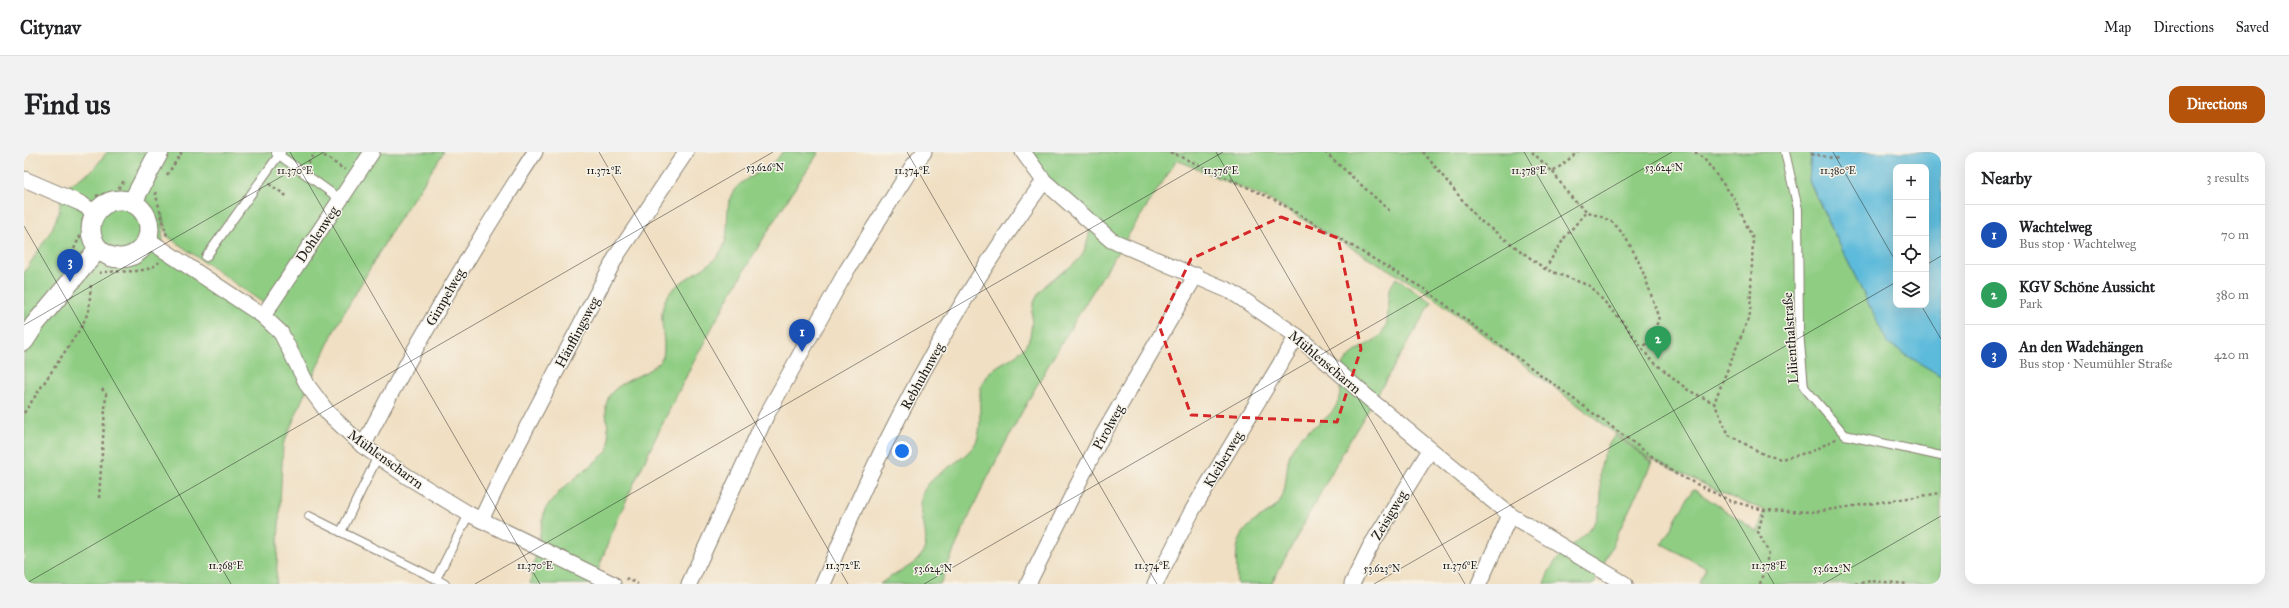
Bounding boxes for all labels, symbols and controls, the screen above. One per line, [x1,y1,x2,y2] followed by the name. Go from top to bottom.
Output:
[20,16,81,39] text: Citynav
[2104,19,2131,36] text: Map
[2153,19,2214,36] text: Directions
[2236,19,2269,36] text: Saved
[2169,86,2265,123] button: Directions
[24,87,110,122] text: Find us
[746,162,785,174] text: 53.626°N
[1645,162,1684,174] text: 53.624°N
[1893,164,1929,308] map controls
[1893,164,1929,200] button: +
[277,165,313,177] text: 11.370°E
[586,165,622,177] text: 11.372°E
[894,165,930,177] text: 11.374°E
[1203,165,1239,177] text: 11.376°E
[1511,165,1547,177] text: 11.378°E
[1820,165,1856,177] text: 11.380°E
[1981,168,2032,189] text: Nearby
[2206,170,2249,186] text: 3 results
[1893,200,1929,236] button: −
[292,202,343,266] street label: Dohlenweg
[2019,218,2092,236] text: Wachtelweg
[1991,227,1997,243] text: 1
[2221,227,2249,243] text: 70 m
[1893,236,1929,272] button: locate
[2019,236,2136,252] text: Bus stop · Wachtelweg
[57,249,83,282] pin: 3
[422,265,469,329] street label: Gimpelweg
[1893,272,1929,308] button: layers
[2019,278,2155,296] text: KGV Schöne Aussicht
[1991,287,1997,303] text: 2
[2216,287,2249,303] text: 380 m
[1779,291,1802,384] street label: Lilienthalstraße
[552,293,603,371] street label: Hänflingsweg
[2019,296,2043,312] text: Park
[789,319,815,352] pin: 1
[1645,326,1671,359] pin: 2
[1285,327,1365,398] street label: Mühlenscharrn
[2019,338,2143,356] text: An den Wadehängen
[897,339,948,413] street label: Rebhuhnweg
[1991,347,1997,363] text: 3
[2214,347,2249,363] text: 420 m
[2019,356,2172,372] text: Bus stop · Neumühler Straße
[1089,401,1128,453] street label: Pirolweg
[345,426,427,493] street label: Mühlenscharrn
[1200,428,1247,491] street label: Kleiberweg
[892,441,912,461] your location
[1368,487,1411,543] street label: Zeisigweg
[208,560,244,572] text: 11.368°E
[517,560,553,572] text: 11.370°E
[825,560,861,572] text: 11.372°E
[1134,560,1170,572] text: 11.374°E
[1442,560,1478,572] text: 11.376°E
[1751,560,1787,572] text: 11.378°E
[914,563,953,575] text: 53.624°N
[1364,563,1401,575] text: 53.623°N
[1813,563,1851,575] text: 53.622°N

